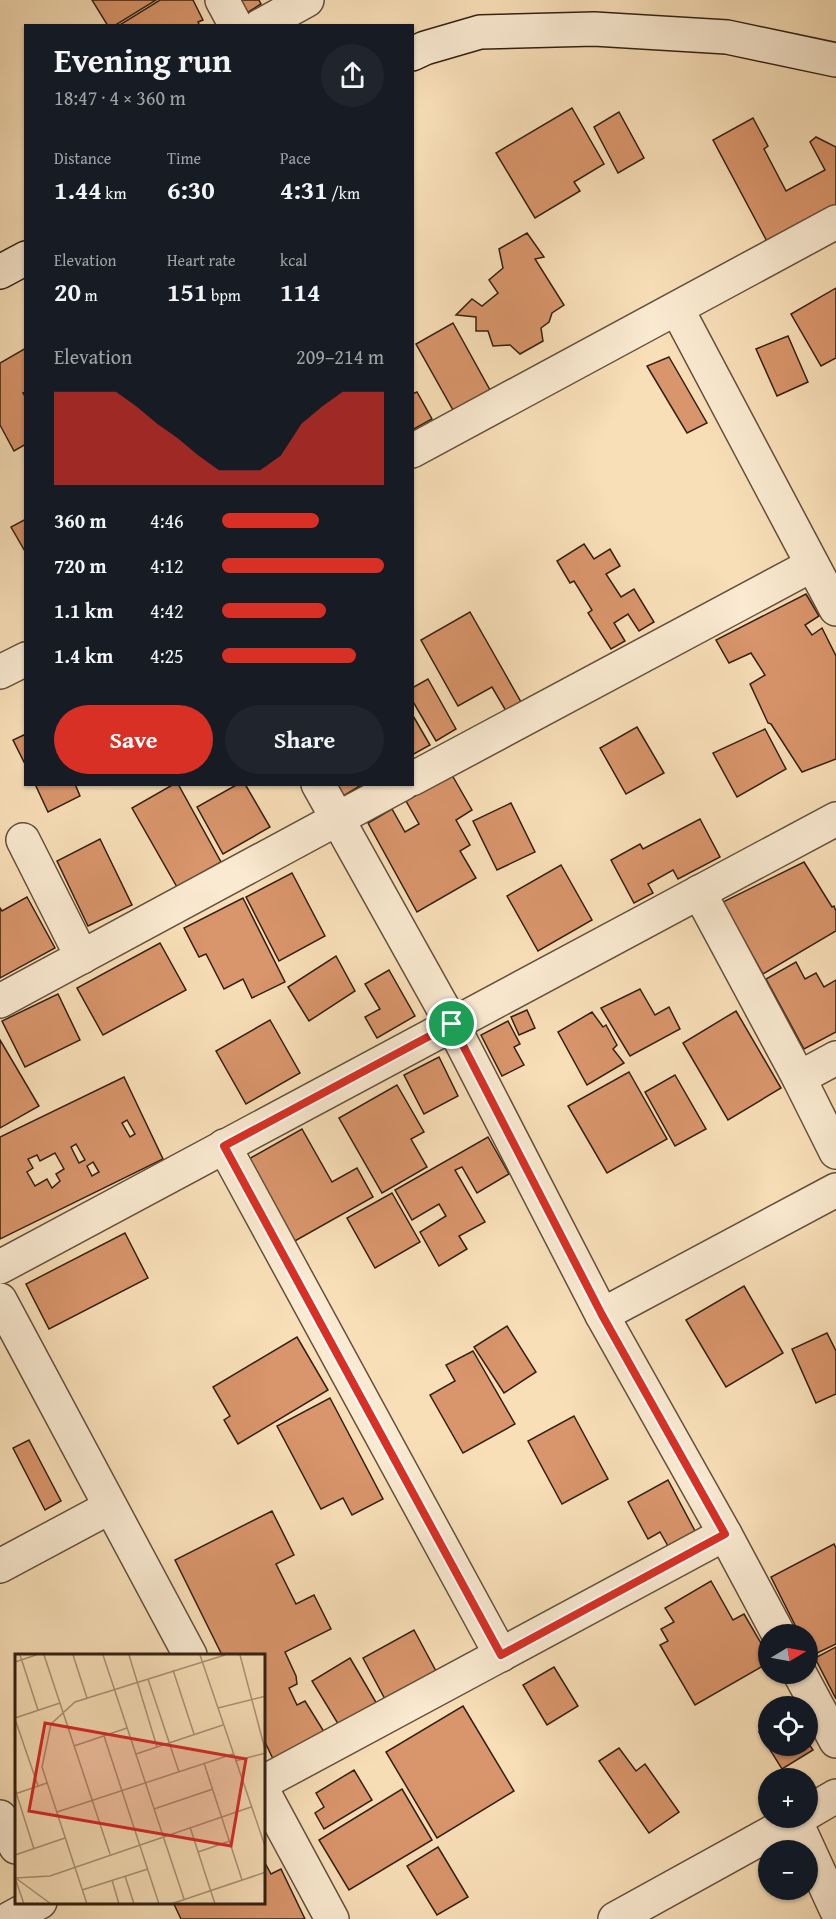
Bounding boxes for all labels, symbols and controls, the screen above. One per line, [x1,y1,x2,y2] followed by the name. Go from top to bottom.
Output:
[54,36,231,84] text: Evening run
[321,44,384,107] button: share
[54,83,186,112] text: 18:47 · 4 × 360 m
[54,146,111,170] text: Distance
[167,146,201,170] text: Time
[280,146,311,170] text: Pace
[54,170,102,209] text: 1.44
[167,170,215,209] text: 6:30
[280,170,328,209] text: 4:31
[102,181,126,205] text: km
[328,181,360,205] text: /km
[54,248,117,272] text: Elevation
[167,248,236,272] text: Heart rate
[280,248,307,272] text: kcal
[54,272,81,311] text: 20
[167,272,207,311] text: 151
[280,272,320,311] text: 114
[81,283,98,307] text: m
[207,283,241,307] text: bpm
[54,342,132,371] text: Elevation
[296,342,384,371] text: 209–214 m
[54,506,107,535] text: 360 m
[150,506,184,535] text: 4:46
[54,551,107,580] text: 720 m
[150,551,184,580] text: 4:12
[54,596,113,625] text: 1.1 km
[150,596,184,625] text: 4:42
[54,641,113,670] text: 1.4 km
[150,641,184,670] text: 4:25
[54,705,213,774] button: Save
[225,705,384,774] button: Share
[426,998,477,1049] pin
[435,1007,468,1040] icon: arrive
[758,1624,818,1684] north arrow
[758,1624,818,1900] map controls
[15,1654,266,1904] inset map
[758,1696,818,1756] button: locate
[758,1768,818,1828] button: +
[758,1840,818,1900] button: −

